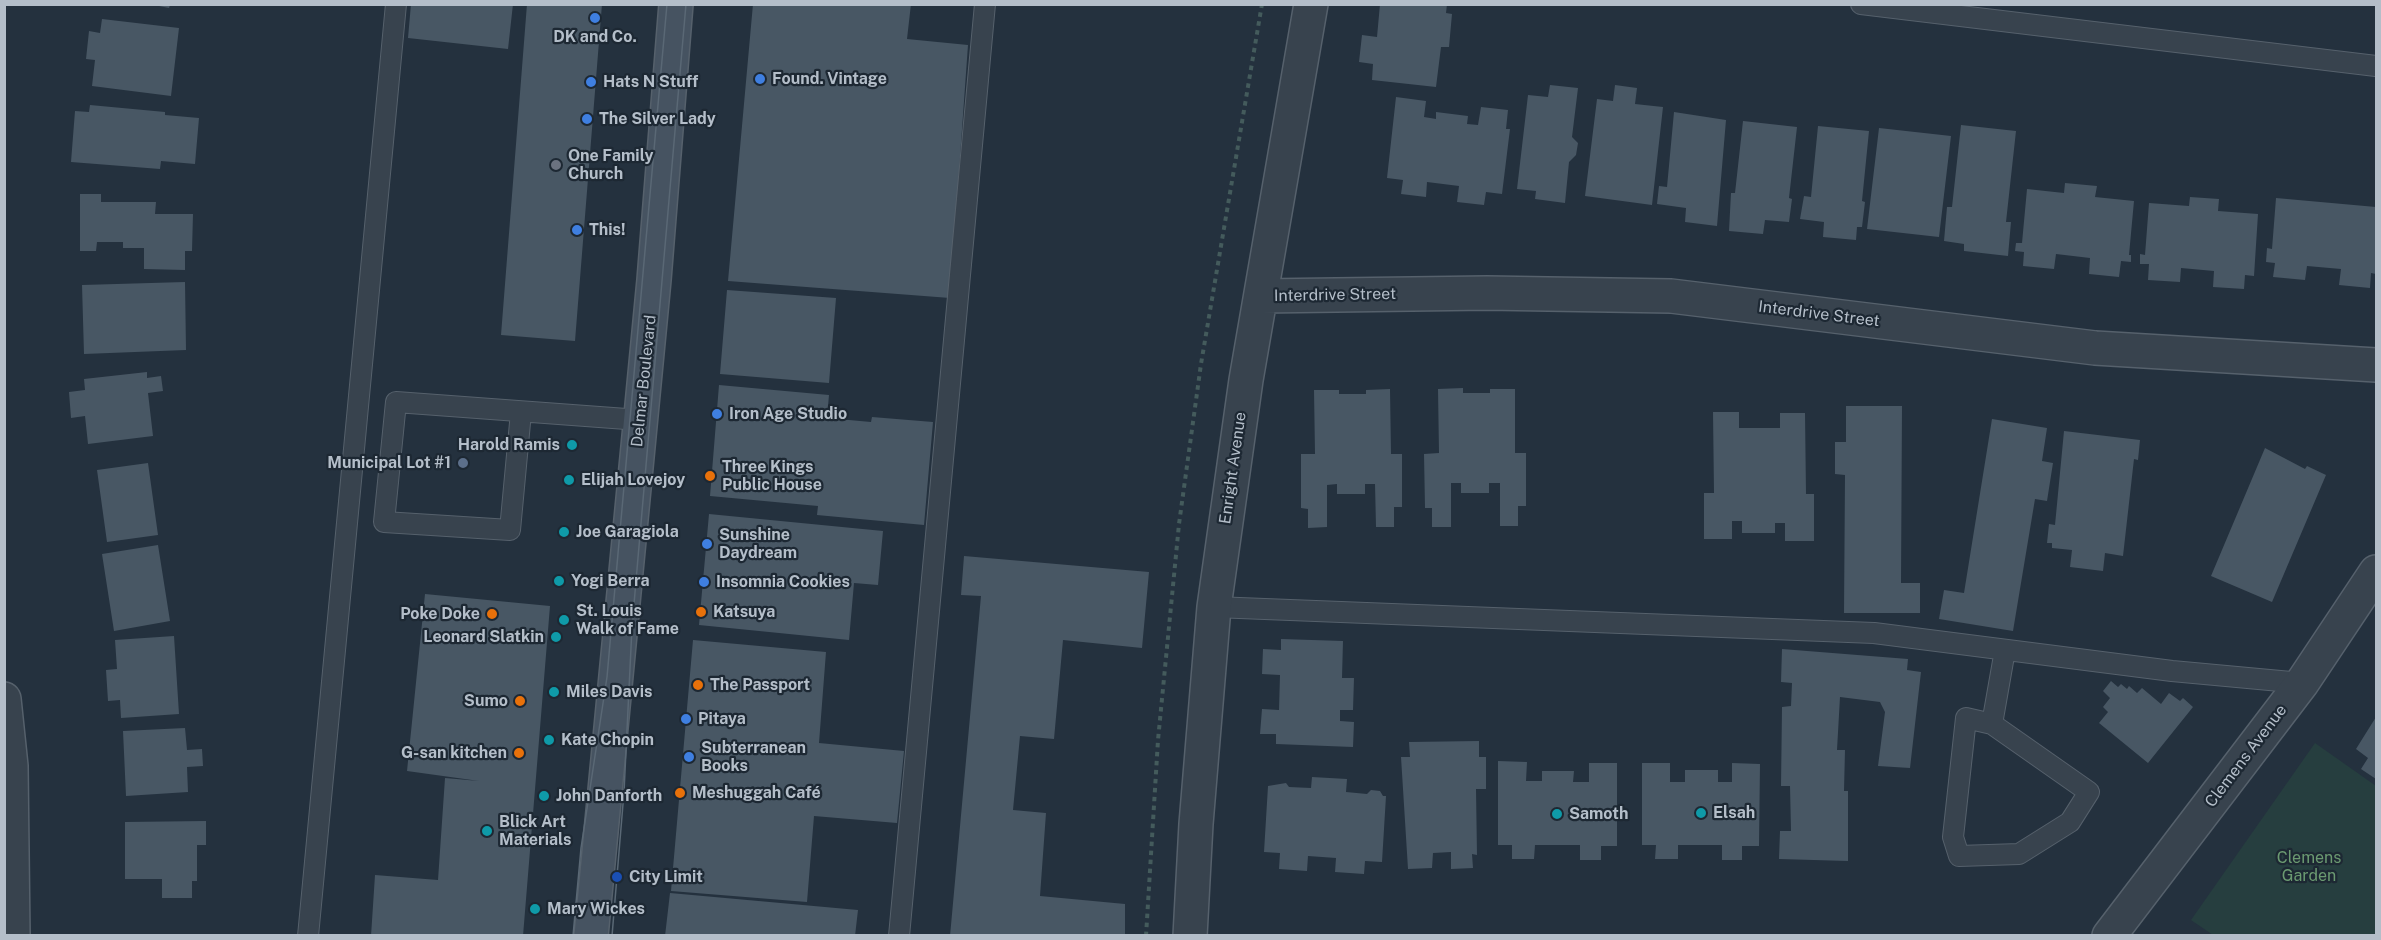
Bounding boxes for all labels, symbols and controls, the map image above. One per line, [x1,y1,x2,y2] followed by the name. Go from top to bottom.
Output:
[588,11,602,25] marker: DK and Co.
[553,27,637,47] place label: DK and Co.
[772,69,887,89] place label: Found. Vintage
[603,72,698,92] place label: Hats N Stuff
[753,72,767,86] marker: Found. Vintage
[584,75,598,89] marker: Hats N Stuff
[599,109,716,129] place label: The Silver Lady
[580,112,594,126] marker: The Silver Lady
[568,146,654,184] place label: One Family Church
[549,158,563,172] marker: One Family Church
[589,220,626,240] place label: This!
[570,223,584,237] marker: This!
[1274,284,1396,306] street label: Interdrive Street
[1757,297,1881,331] street label: Interdrive Street
[628,314,660,448] street label: Delmar Boulevard
[729,404,847,424] place label: Iron Age Studio
[710,407,724,421] marker: Iron Age Studio
[1216,411,1250,525] street label: Enright Avenue
[458,435,560,455] place label: Harold Ramis
[565,438,579,452] marker: Harold Ramis
[327,453,451,473] place label: Municipal Lot #1
[456,456,470,470] marker: Municipal Lot #1
[722,457,822,495] place label: Three Kings Public House
[703,469,717,483] marker: Three Kings Public House
[581,470,685,490] place label: Elijah Lovejoy
[562,473,576,487] marker: Elijah Lovejoy
[576,522,679,542] place label: Joe Garagiola
[557,525,571,539] marker: Joe Garagiola
[719,525,797,563] place label: Sunshine Daydream
[700,537,714,551] marker: Sunshine Daydream
[571,571,650,591] place label: Yogi Berra
[716,572,850,592] place label: Insomnia Cookies
[552,574,566,588] marker: Yogi Berra
[697,575,711,589] marker: Insomnia Cookies
[576,601,679,639] place label: St. Louis Walk of Fame
[713,602,775,622] place label: Katsuya
[400,604,480,624] place label: Poke Doke
[694,605,708,619] marker: Katsuya
[485,607,499,621] marker: Poke Doke
[557,613,571,627] marker: St. Louis Walk of Fame
[423,627,544,647] place label: Leonard Slatkin
[549,630,563,644] marker: Leonard Slatkin
[710,675,810,695] place label: The Passport
[691,678,705,692] marker: The Passport
[566,682,652,702] place label: Miles Davis
[547,685,561,699] marker: Miles Davis
[464,691,508,711] place label: Sumo
[513,694,527,708] marker: Sumo
[2201,701,2291,811] street label: Clemens Avenue
[698,709,746,729] place label: Pitaya
[679,712,693,726] marker: Pitaya
[561,730,654,750] place label: Kate Chopin
[542,733,556,747] marker: Kate Chopin
[701,738,806,776] place label: Subterranean Books
[401,743,507,763] place label: G-san kitchen
[512,746,526,760] marker: G-san kitchen
[682,750,696,764] marker: Subterranean Books
[692,783,821,803] place label: Meshuggah Café
[556,786,662,806] place label: John Danforth
[673,786,687,800] marker: Meshuggah Café
[537,789,551,803] marker: John Danforth
[1713,803,1755,823] place label: Elsah
[1569,804,1628,824] place label: Samoth
[1694,806,1708,820] marker: Elsah
[1550,807,1564,821] marker: Samoth
[499,812,572,850] place label: Blick Art Materials
[480,824,494,838] marker: Blick Art Materials
[2277,848,2341,886] park label: Clemens Garden
[629,867,703,887] place label: City Limit
[610,870,624,884] marker: City Limit
[547,899,645,919] place label: Mary Wickes
[528,902,542,916] marker: Mary Wickes

